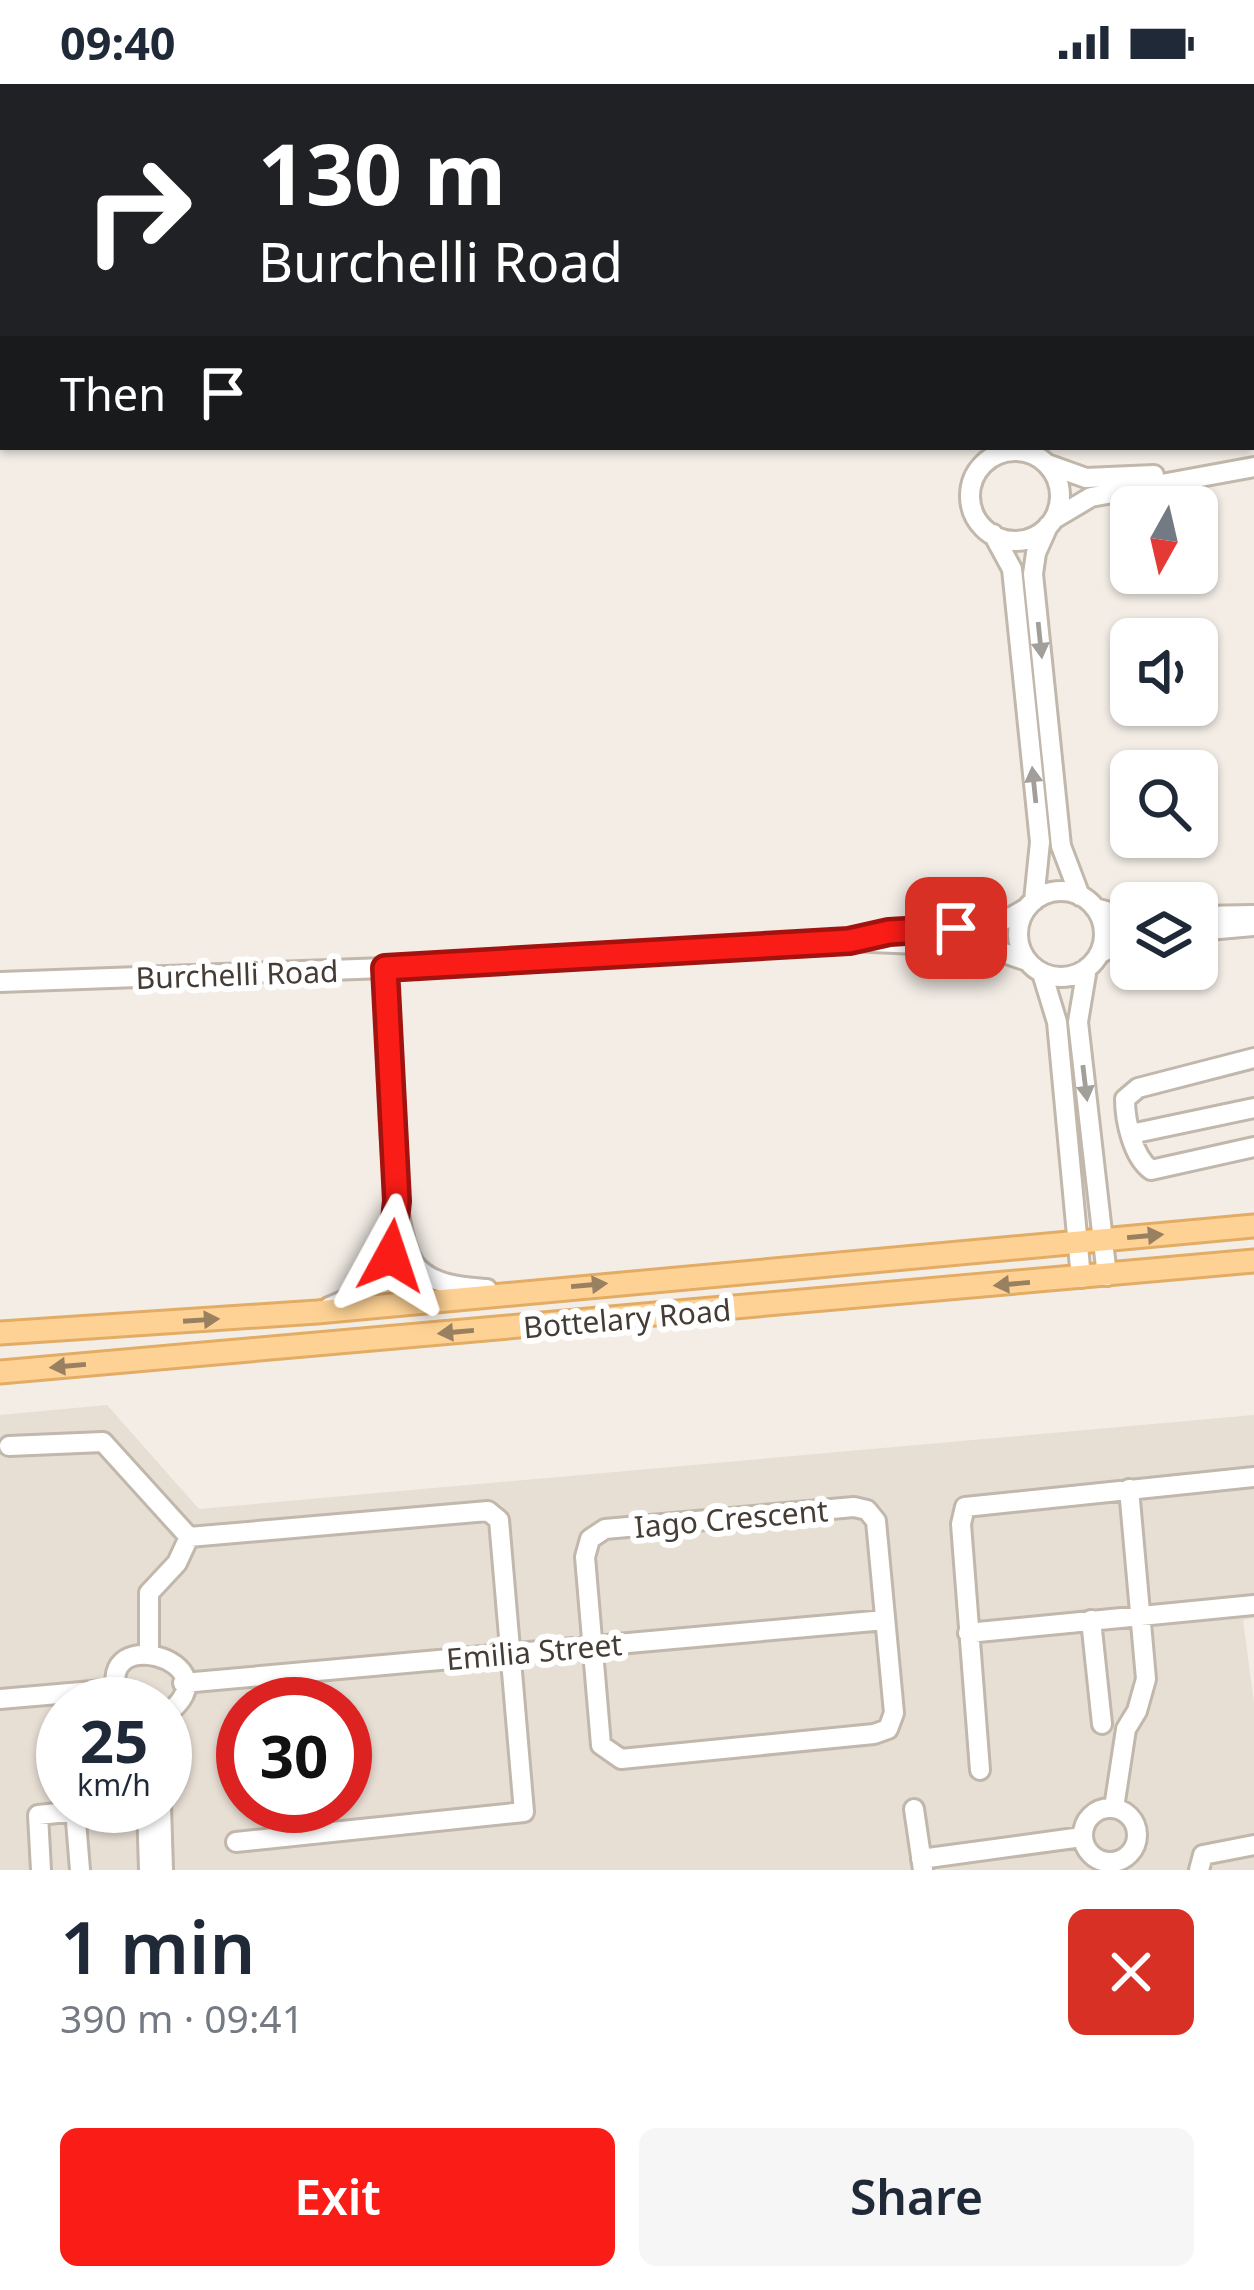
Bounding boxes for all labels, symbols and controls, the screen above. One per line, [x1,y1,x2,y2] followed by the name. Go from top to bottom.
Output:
[60,12,176,73] text: 09:40
[258,115,506,230] text: 130 m
[60,132,216,288] icon: right
[258,224,623,298] text: Burchelli Road
[190,360,256,426] icon: arrive
[60,363,166,424] text: Then
[1110,486,1218,594] north arrow
[1110,486,1218,990] map controls
[1110,618,1218,726] button: sound
[1031,622,1050,659] one-way arrow
[1110,750,1218,858] button: search
[1024,766,1043,803] one-way arrow
[905,877,1007,979] pin
[1110,882,1218,990] button: layers
[923,895,989,961] icon: arrive
[135,950,339,998] street label: Burchelli Road
[1076,1065,1095,1103] one-way arrow
[328,1193,454,1319] position arrow
[1127,1226,1164,1245] one-way arrow
[571,1275,608,1294] one-way arrow
[993,1275,1030,1294] one-way arrow
[521,1288,733,1348] street label: Bottelary Road
[183,1310,220,1329] one-way arrow
[437,1323,474,1342] one-way arrow
[49,1357,86,1376] one-way arrow
[633,1489,830,1547] street label: Iago Crescent
[444,1623,624,1679] street label: Emilia Street
[216,1677,372,1833] speed limit sign: 30
[80,1699,148,1781] text: 25
[77,1764,151,1805] text: km/h
[60,1897,255,1995] text: 1 min
[1068,1909,1194,2035] button: close
[60,1991,304,2044] text: 390 m · 09:41
[60,2128,615,2266] button: Exit
[639,2128,1194,2266] button: Share

